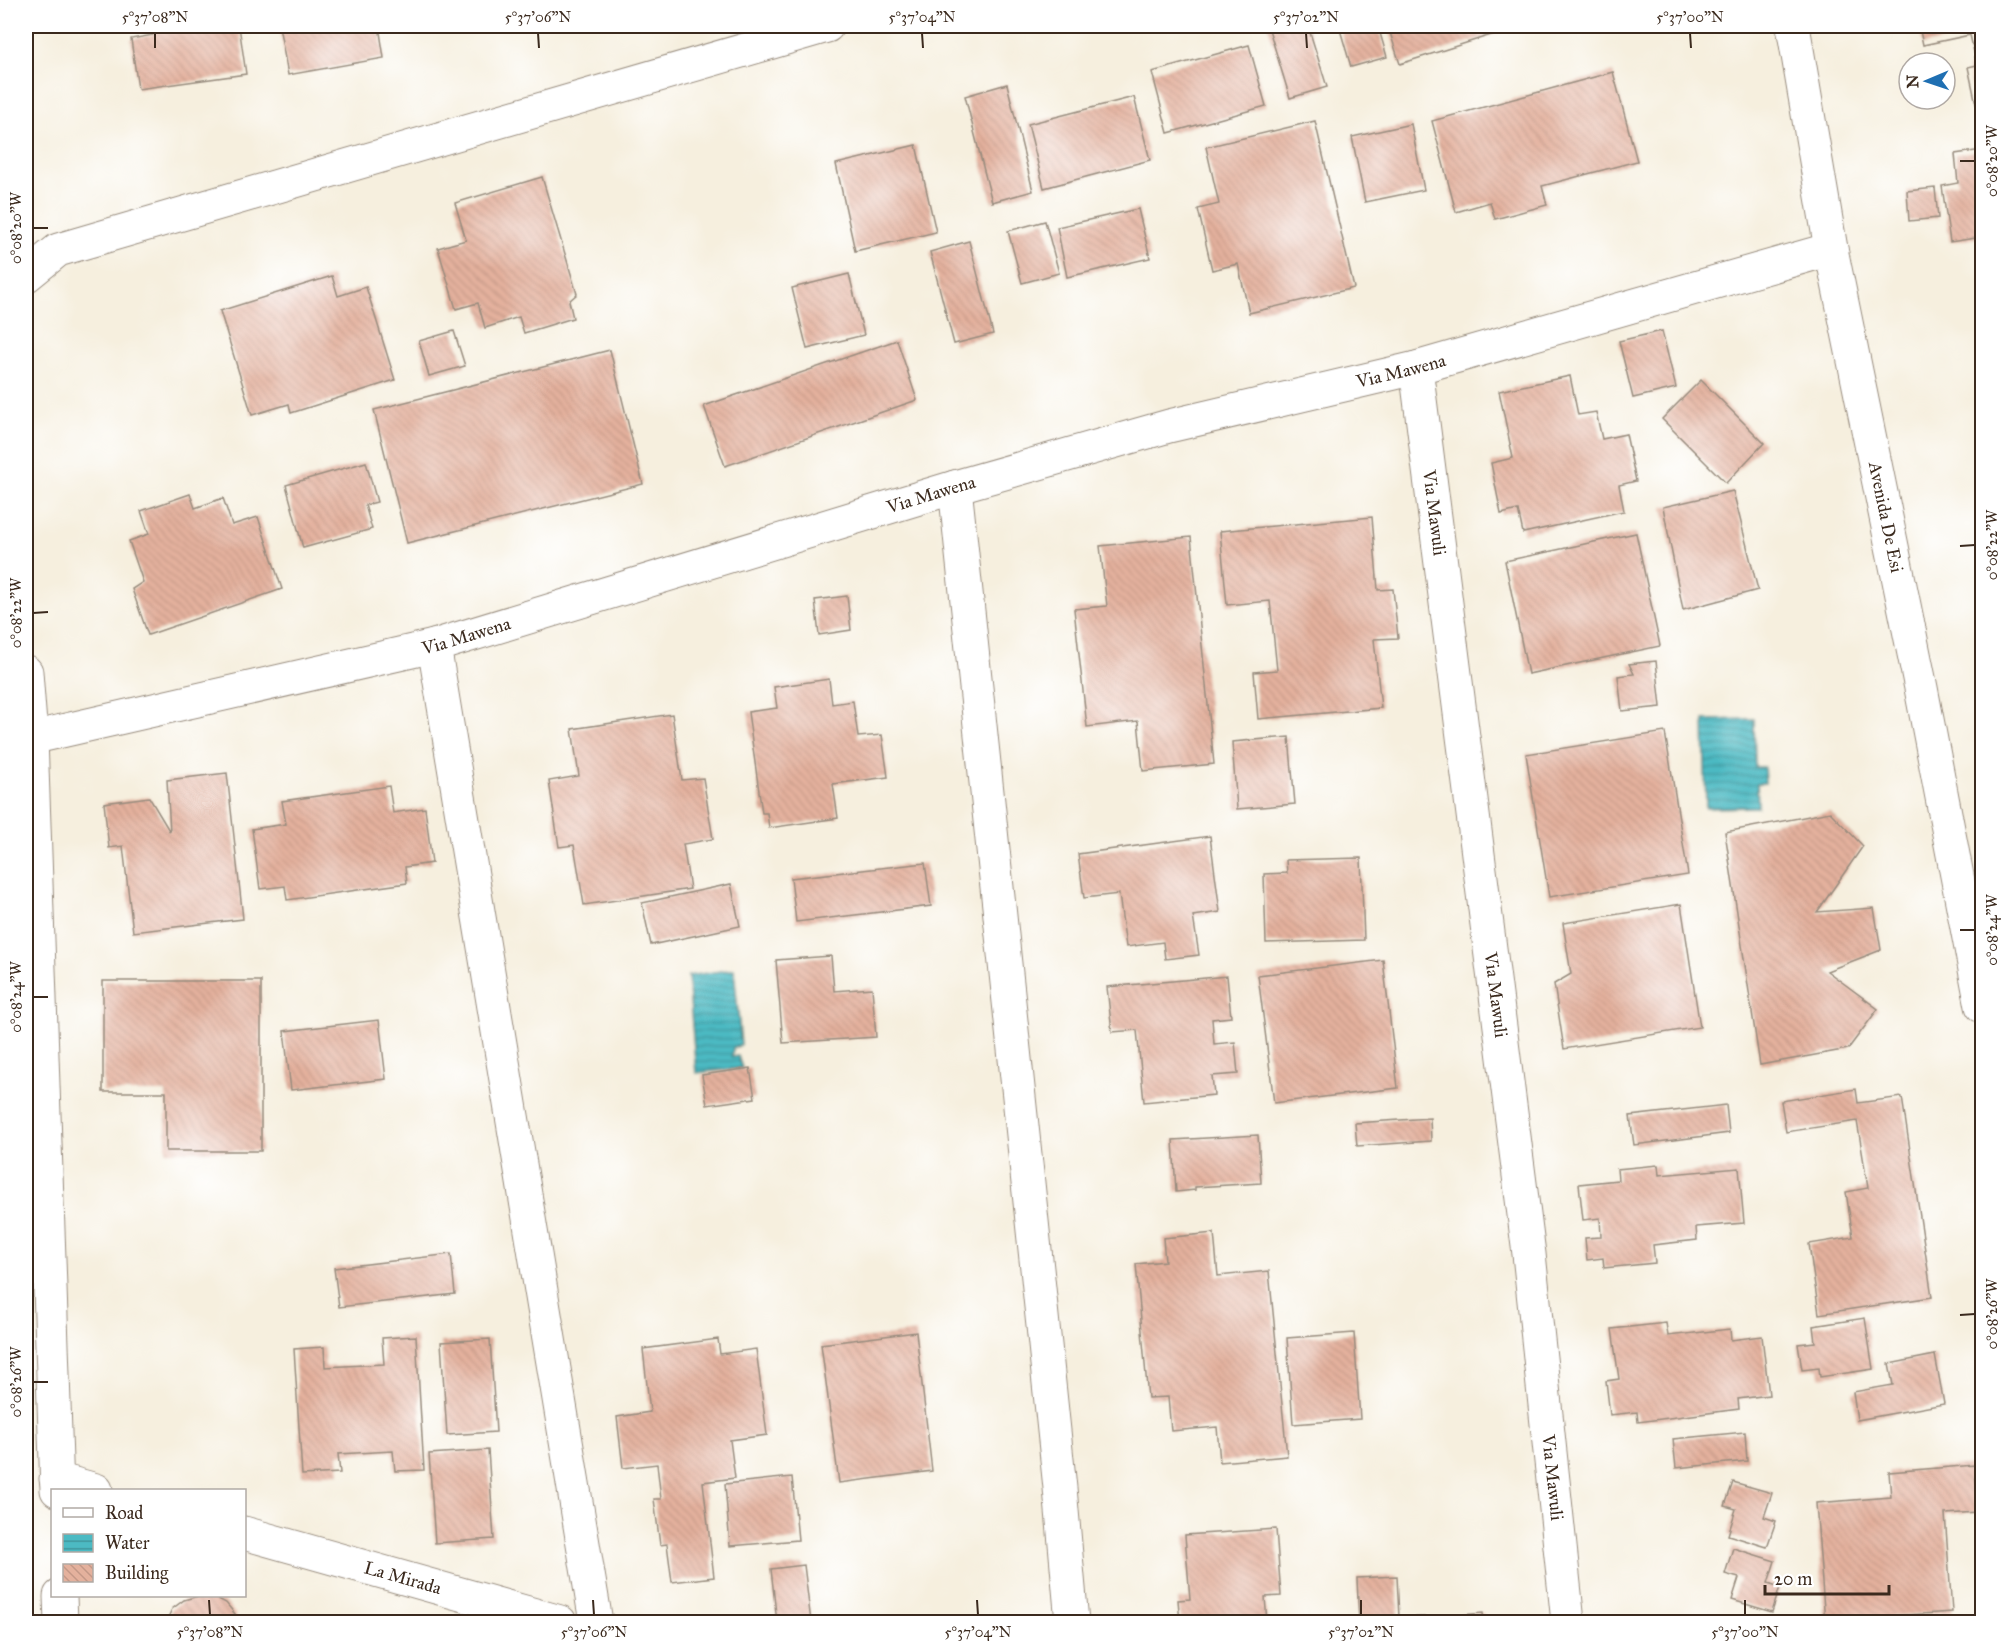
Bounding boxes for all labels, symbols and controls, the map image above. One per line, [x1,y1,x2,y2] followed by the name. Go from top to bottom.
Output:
[122,8,189,26] text: 5°37'08"N
[505,8,571,26] text: 5°37'06"N
[889,8,956,26] text: 5°37'04"N
[1273,8,1339,26] text: 5°37'02"N
[1656,8,1724,26] text: 5°37'00"N
[1897,51,1957,111] north arrow
[1903,74,1922,89] text: N
[1983,124,2001,197] text: 0°08'20"W
[7,191,25,264] text: 0°08'20"W
[1353,349,1449,393] street label: Via Mawena
[1864,459,1908,575] street label: Avenida De Esi
[1418,468,1451,557] street label: Via Mawuli
[883,471,978,518] street label: Via Mawena
[1983,509,2001,580] text: 0°08'22"W
[7,577,25,648] text: 0°08'22"W
[419,612,514,660] street label: Via Mawena
[1983,893,2001,966] text: 0°08'24"W
[1479,950,1512,1039] street label: Via Mawuli
[7,960,25,1033] text: 0°08'24"W
[1983,1278,2001,1349] text: 0°08'26"W
[7,1346,25,1417] text: 0°08'26"W
[1537,1433,1568,1522] street label: Via Mawuli
[51,1489,246,1597] legend
[105,1502,143,1524] text: Road
[105,1532,150,1554] text: Water
[362,1556,444,1599] street label: La Mirada
[1765,1558,1890,1596] scale bar
[105,1562,169,1585] text: Building
[1774,1568,1812,1590] text: 20 m
[177,1623,244,1641] text: 5°37'08"N
[561,1623,627,1641] text: 5°37'06"N
[945,1623,1012,1641] text: 5°37'04"N
[1328,1623,1394,1641] text: 5°37'02"N
[1711,1623,1779,1641] text: 5°37'00"N

